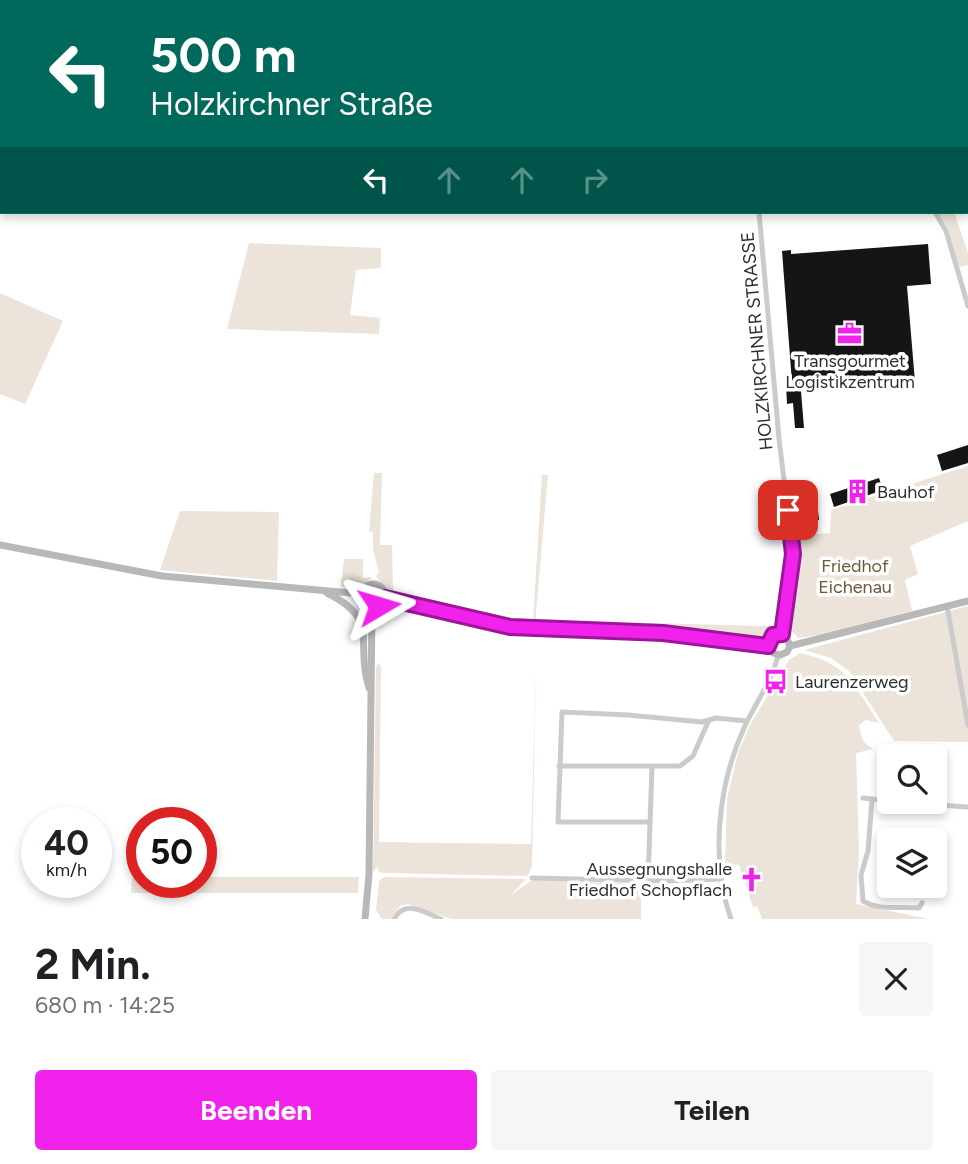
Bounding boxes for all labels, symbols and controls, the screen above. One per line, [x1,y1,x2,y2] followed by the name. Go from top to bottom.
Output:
[150,25,296,84] text: 500 m
[35,28,126,119] icon: left
[150,85,433,123] text: Holzkirchner Straße
[357,161,395,199] icon: left
[430,161,468,199] icon: ahead
[503,161,541,199] icon: ahead
[576,161,614,199] icon: right
[736,231,778,451] street label: HOLZKIRCHNER STRASSE
[836,320,864,348] office icon: Transgourmet Logistikzentrum
[785,350,915,393] place label: Transgourmet Logistikzentrum
[843,478,871,506] building icon: Bauhof
[758,480,818,540] pin
[877,481,935,503] place label: Bauhof
[769,491,807,529] icon: arrive
[818,555,892,598] park label: Friedhof Eichenau
[342,569,416,643] position arrow
[761,668,789,696] bus stop icon: Laurenzerweg
[795,671,909,693] place label: Laurenzerweg
[877,744,947,898] map controls
[877,744,947,814] button: search
[126,807,217,898] speed limit sign: 50
[44,822,89,864] text: 40
[877,828,947,898] button: layers
[569,858,732,901] place label: Aussegnungshalle Friedhof Schopflach
[46,859,87,881] text: km/h
[738,865,766,893] church icon: Aussegnungshalle Friedhof Schopflach
[35,939,151,990] text: 2 Min.
[859,942,933,1016] button: close
[35,991,175,1019] text: 680 m · 14:25
[35,1070,477,1150] button: Beenden
[491,1070,933,1150] button: Teilen

